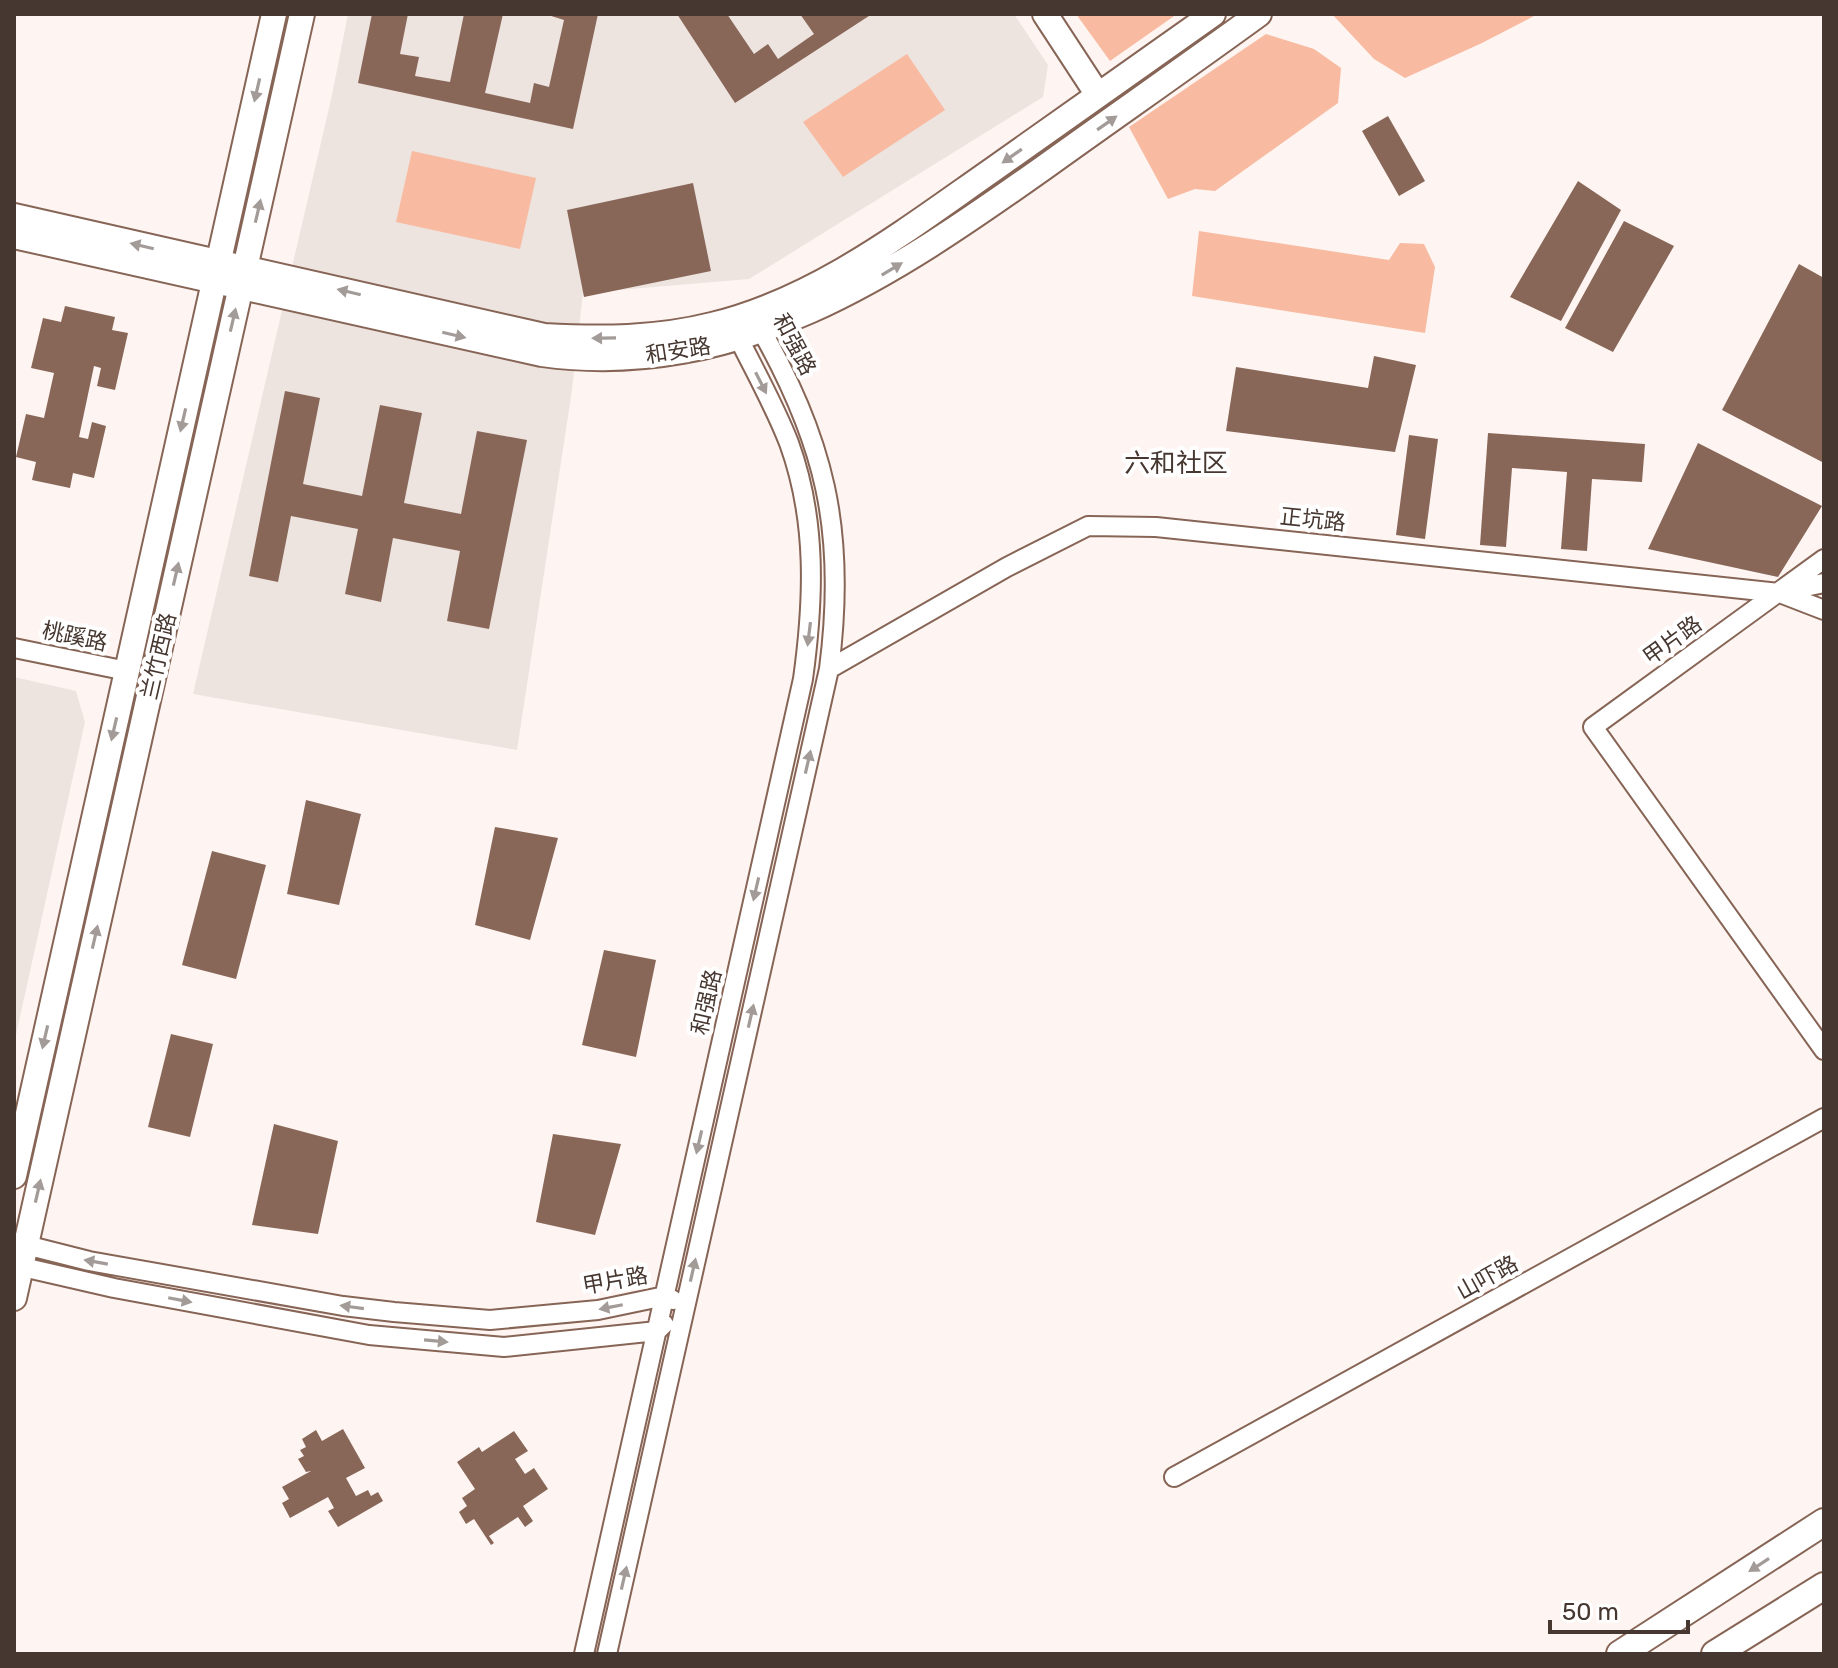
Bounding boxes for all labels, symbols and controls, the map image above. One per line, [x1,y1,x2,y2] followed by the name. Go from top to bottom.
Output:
[250,78,263,103] one-way arrow
[1096,115,1117,131] one-way arrow
[1001,148,1022,163] one-way arrow
[252,198,265,223] one-way arrow
[130,239,155,251] one-way arrow
[881,262,903,276] one-way arrow
[336,285,361,298] one-way arrow
[227,308,240,333] one-way arrow
[767,309,822,380] street label: 和强路
[442,329,467,342] one-way arrow
[591,332,616,344] one-way arrow
[643,332,713,369] street label: 和安路
[754,372,768,395] one-way arrow
[176,408,189,433] one-way arrow
[1124,448,1228,479] district label: 六和社区
[1279,503,1347,536] street label: 正坑路
[170,561,183,586] one-way arrow
[135,610,182,702] street label: 兰竹西路
[1638,610,1707,671] street label: 甲片路
[40,616,110,657] street label: 桃蹊路
[802,622,815,647] one-way arrow
[107,717,120,742] one-way arrow
[802,750,815,775] one-way arrow
[749,876,762,901] one-way arrow
[89,924,102,949] one-way arrow
[686,967,727,1037] street label: 和强路
[745,1003,758,1028] one-way arrow
[38,1025,51,1050] one-way arrow
[692,1130,705,1155] one-way arrow
[32,1178,45,1203] one-way arrow
[1452,1250,1523,1305] street label: 山吓路
[83,1255,108,1267] one-way arrow
[688,1257,700,1282] one-way arrow
[580,1261,650,1300] street label: 甲片路
[167,1295,192,1307] one-way arrow
[339,1300,364,1313] one-way arrow
[598,1301,623,1314] one-way arrow
[424,1335,449,1348] one-way arrow
[1748,1557,1769,1572] one-way arrow
[618,1565,631,1590] one-way arrow
[1550,1584,1688,1634] scale bar
[1562,1598,1619,1626] text: 50 m

